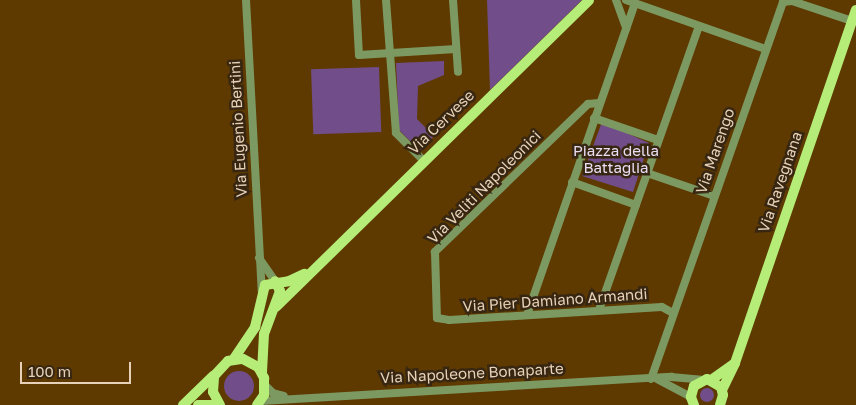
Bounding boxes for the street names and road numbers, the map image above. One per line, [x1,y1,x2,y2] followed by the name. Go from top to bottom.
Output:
[225,60,251,198] street label: Via Eugenio Bertini
[404,86,478,158] street label: Via Cervese
[692,106,738,196] street label: Via Marengo
[424,127,544,247] street label: Via Veliti Napoleonici
[754,129,806,235] street label: Via Ravegnana
[462,285,648,315] street label: Via Pier Damiano Armandi
[380,359,564,387] street label: Via Napoleone Bonaparte

